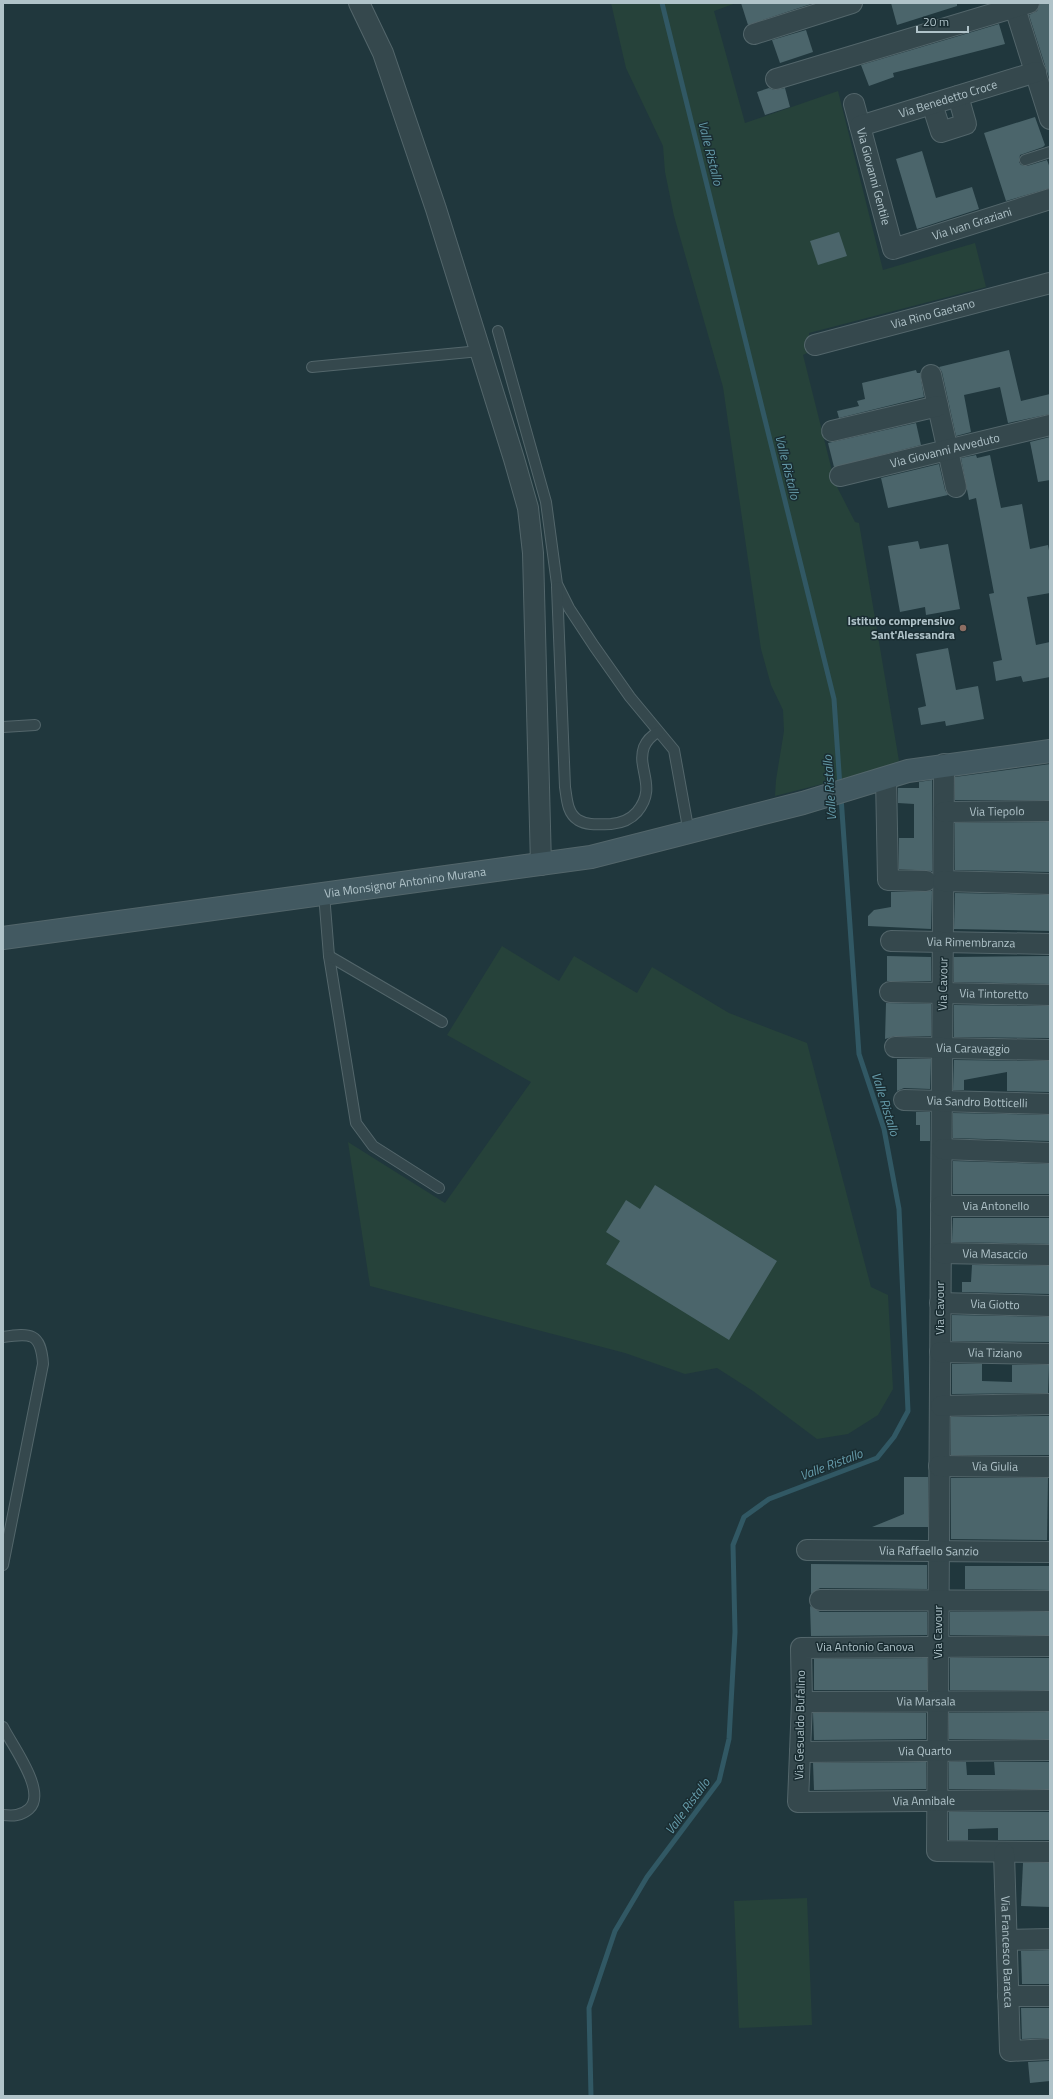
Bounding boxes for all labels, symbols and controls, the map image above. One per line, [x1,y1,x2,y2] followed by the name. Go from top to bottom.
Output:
[917,8,968,34] scale bar
[923,12,949,31] text: 20 m
[896,74,999,123] street label: Via Benedetto Croce
[693,119,729,188] water label: Valle Ristallo
[852,126,896,227] street label: Via Giovanni Gentile
[929,202,1014,245] street label: Via Ivan Graziani
[889,293,977,334] street label: Via Rino Gaetano
[888,428,1002,472] street label: Via Giovanni Avveduto
[770,433,806,502] water label: Valle Ristallo
[848,611,955,644] place label: Istituto comprensivo Sant'Alessandra
[958,623,968,633] marker: Istituto comprensivo Sant'Alessandra
[817,754,841,822] water label: Valle Ristallo
[969,801,1025,821] street label: Via Tiepolo
[323,862,487,903] street label: Via Monsignor Antonino Murana
[926,932,1016,952] street label: Via Rimembranza
[933,957,952,1011] street label: Via Cavour
[959,983,1029,1004] street label: Via Tintoretto
[936,1038,1010,1058] street label: Via Caravaggio
[867,1070,905,1139] water label: Valle Ristallo
[926,1091,1028,1112] street label: Via Sandro Botticelli
[963,1196,1029,1215] street label: Via Antonello
[962,1243,1028,1264] street label: Via Masaccio
[930,1281,949,1335] street label: Via Cavour
[970,1294,1020,1314] street label: Via Giotto
[968,1343,1022,1362] street label: Via Tiziano
[797,1443,866,1485] water label: Valle Ristallo
[972,1456,1018,1476] street label: Via Giulia
[879,1541,979,1560] street label: Via Raffaello Sanzio
[928,1605,947,1659] street label: Via Cavour
[816,1637,914,1656] street label: Via Antonio Canova
[789,1670,810,1780] street label: Via Gesualdo Bufalino
[896,1691,956,1711] street label: Via Marsala
[898,1741,952,1760] street label: Via Quarto
[660,1773,715,1839] water label: Valle Ristallo
[893,1791,955,1810] street label: Via Annibale
[996,1896,1019,2008] street label: Via Francesco Baracca

